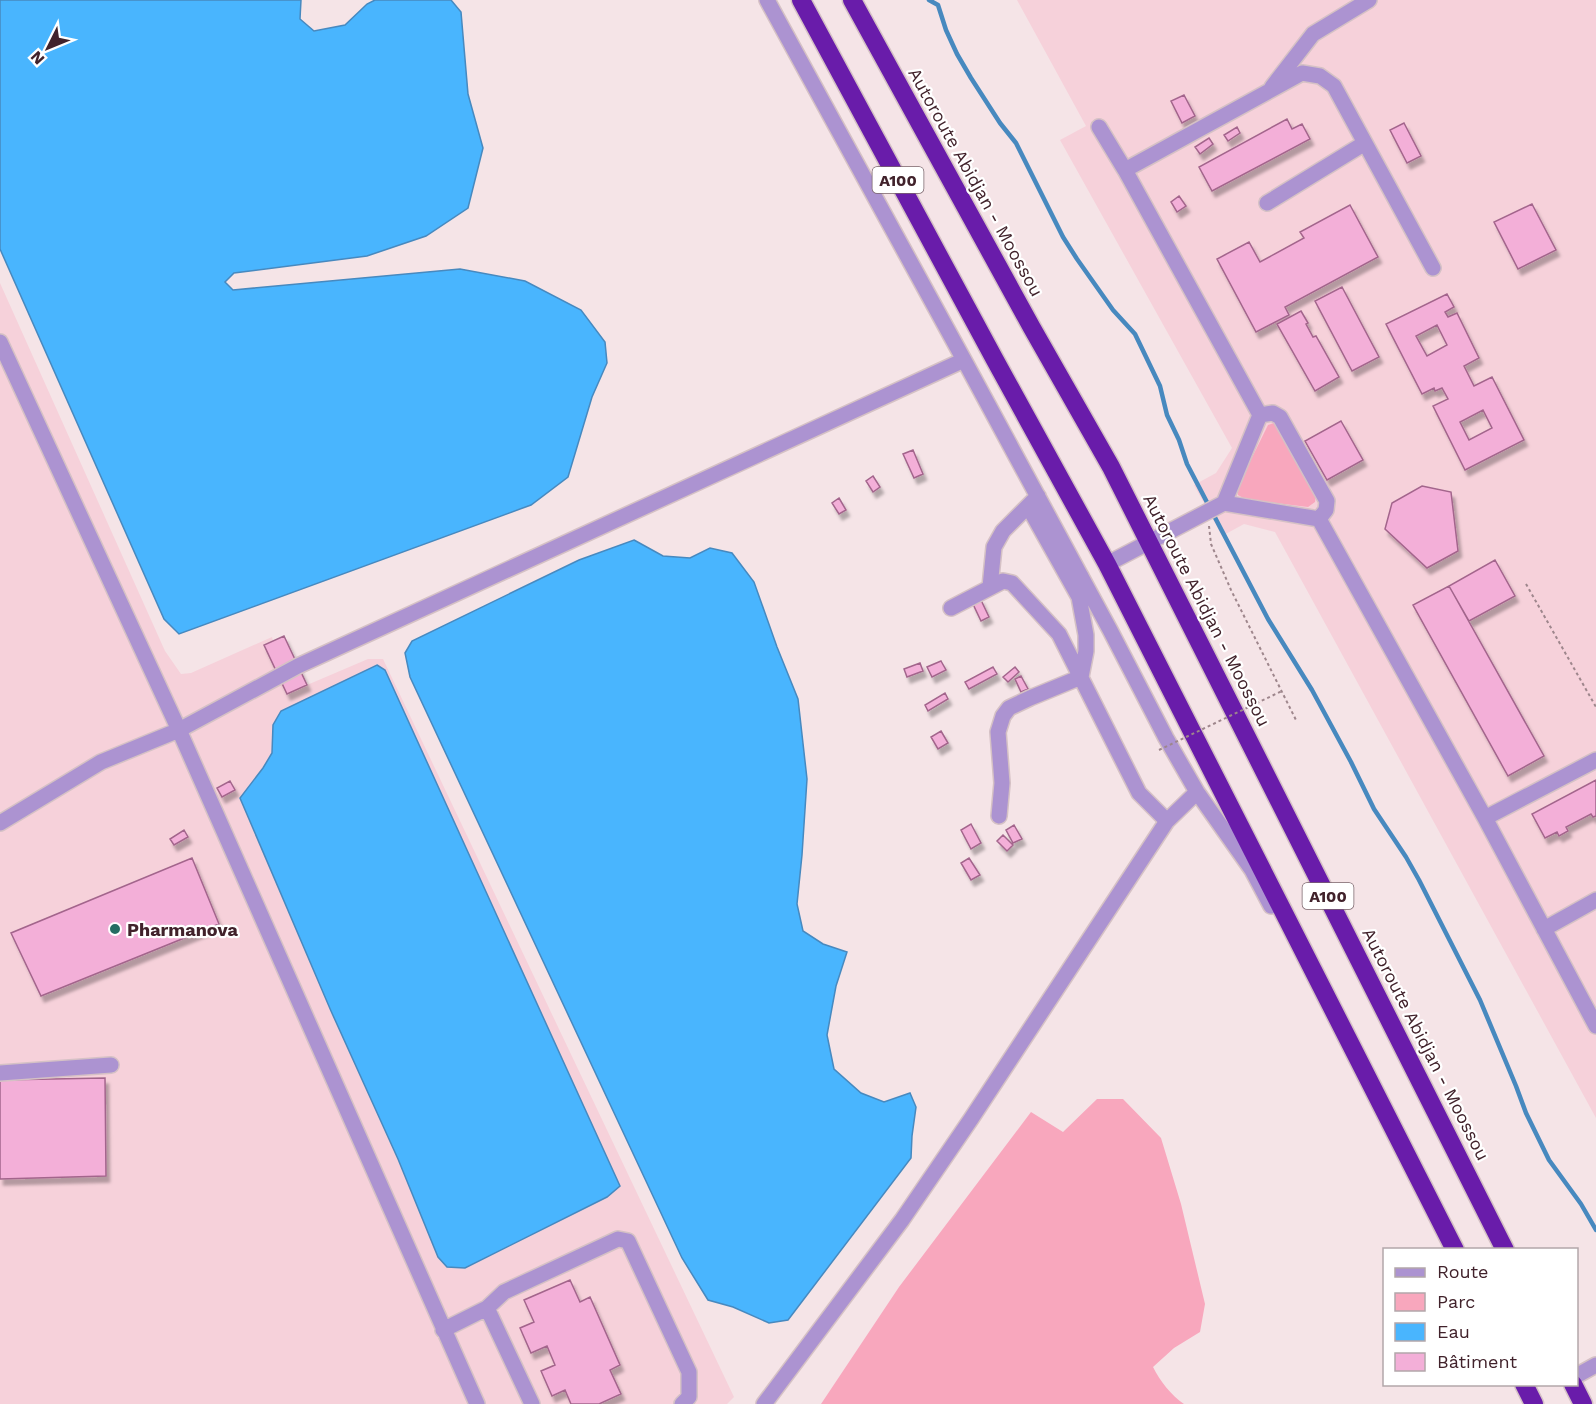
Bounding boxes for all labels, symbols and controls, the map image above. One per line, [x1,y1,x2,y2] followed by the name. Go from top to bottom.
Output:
[18,18,78,78] north arrow
[26,47,48,69] text: N
[904,64,1048,300] street label: Autoroute Abidjan - Moossou
[872,167,924,193] road number: A100
[1139,490,1275,730] street label: Autoroute Abidjan - Moossou
[1302,883,1354,909] road number: A100
[127,919,238,940] place label: Pharmanova
[108,922,122,936] marker: Pharmanova
[1358,924,1494,1164] street label: Autoroute Abidjan - Moossou
[1383,1248,1578,1386] legend
[1437,1261,1489,1282] text: Route
[1437,1291,1475,1312] text: Parc
[1437,1321,1470,1342] text: Eau
[1437,1351,1517,1372] text: Bâtiment

